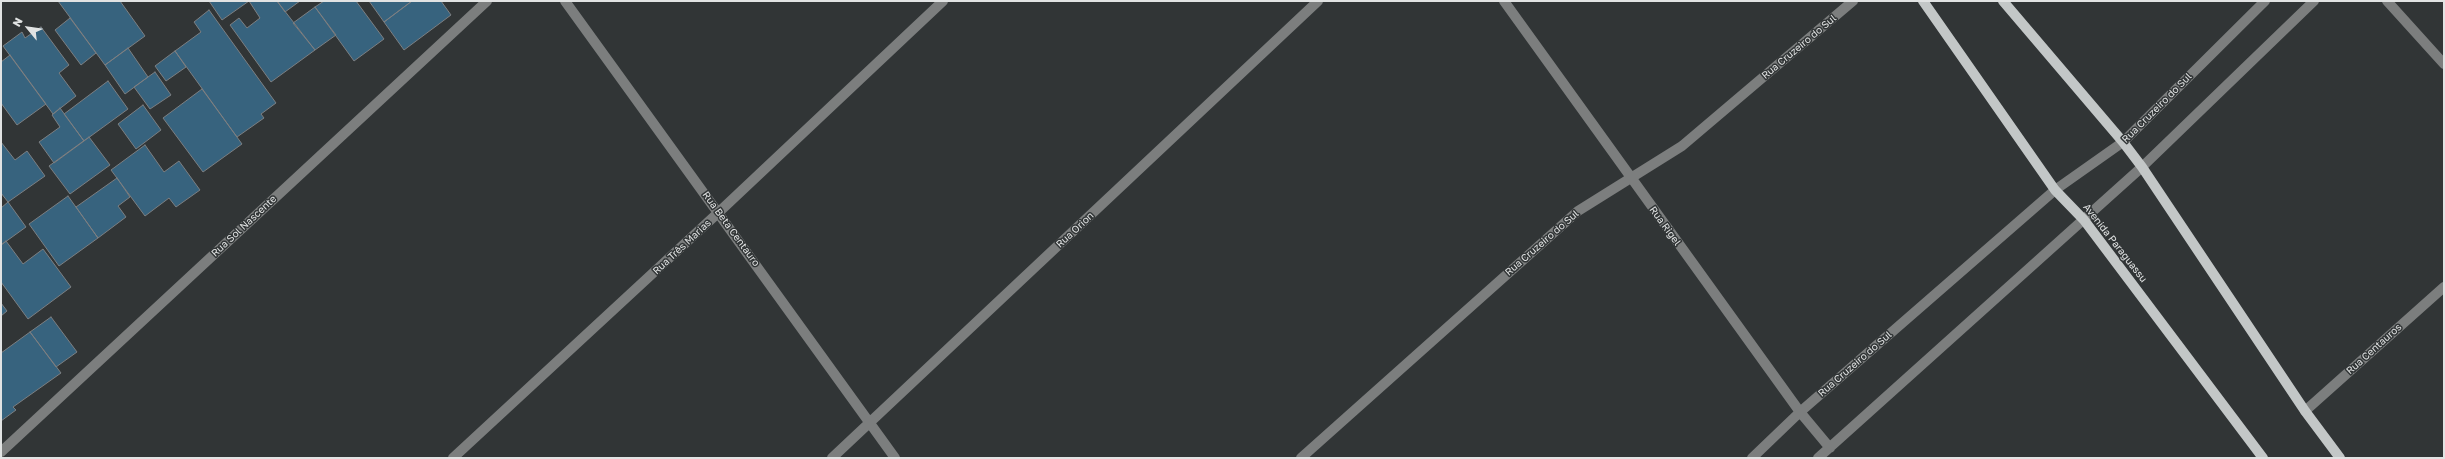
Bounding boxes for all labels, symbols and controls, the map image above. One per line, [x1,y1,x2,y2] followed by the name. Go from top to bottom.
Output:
[8,8,48,48] north arrow
[1759,12,1839,82] street label: Rua Cruzeiro do Sul
[9,15,25,29] text: N
[2120,71,2194,145] street label: Rua Cruzeiro do Sul
[700,189,762,269] street label: Rua Beta Centauro
[209,193,279,259] street label: Rua Sol Nascente
[2081,201,2149,285] street label: Avenida Paraguassu
[1647,204,1683,248] street label: Rua Rigel
[1503,208,1581,278] street label: Rua Cruzeiro do Sul
[1054,210,1096,250] street label: Rua Orion
[650,217,714,277] street label: Rua Três Marias
[2344,321,2404,377] street label: Rua Centauros
[1816,329,1894,399] street label: Rua Cruzeiro do Sul

